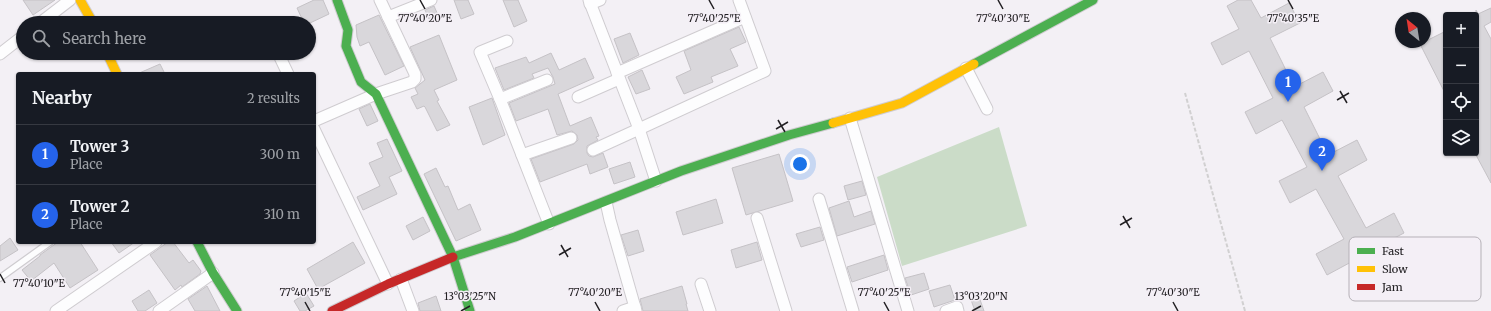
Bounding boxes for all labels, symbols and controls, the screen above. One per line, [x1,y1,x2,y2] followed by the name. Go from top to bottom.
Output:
[398,12,452,25] text: 77°40'20"E
[688,12,741,25] text: 77°40'25"E
[976,12,1030,25] text: 77°40'30"E
[1267,12,1320,25] text: 77°40'35"E
[1395,12,1431,48] north arrow
[1443,12,1479,156] map controls
[1443,12,1479,48] button: +
[16,16,316,60] search box
[30,27,52,49] icon: search
[62,29,146,48] text: Search here
[1443,48,1479,84] button: −
[1275,69,1301,102] pin: 1
[1443,84,1479,120] button: locate
[32,87,92,109] text: Nearby
[247,90,300,107] text: 2 results
[1443,120,1479,156] button: layers
[70,137,129,156] text: Tower 3
[1309,138,1335,171] pin: 2
[42,146,48,163] text: 1
[260,146,300,163] text: 300 m
[790,154,810,174] your location
[70,156,103,173] text: Place
[70,197,129,216] text: Tower 2
[41,206,49,223] text: 2
[263,206,300,223] text: 310 m
[70,216,103,233] text: Place
[1349,237,1481,301] legend
[1382,244,1405,258] text: Fast
[1382,262,1408,276] text: Slow
[13,277,66,290] text: 77°40'10"E
[1381,280,1403,294] text: Jam
[279,286,331,299] text: 77°40'15"E
[568,286,622,299] text: 77°40'20"E
[858,286,911,299] text: 77°40'25"E
[1146,286,1200,299] text: 77°40'30"E
[444,290,496,303] text: 13°03'25"N
[954,290,1008,303] text: 13°03'20"N

